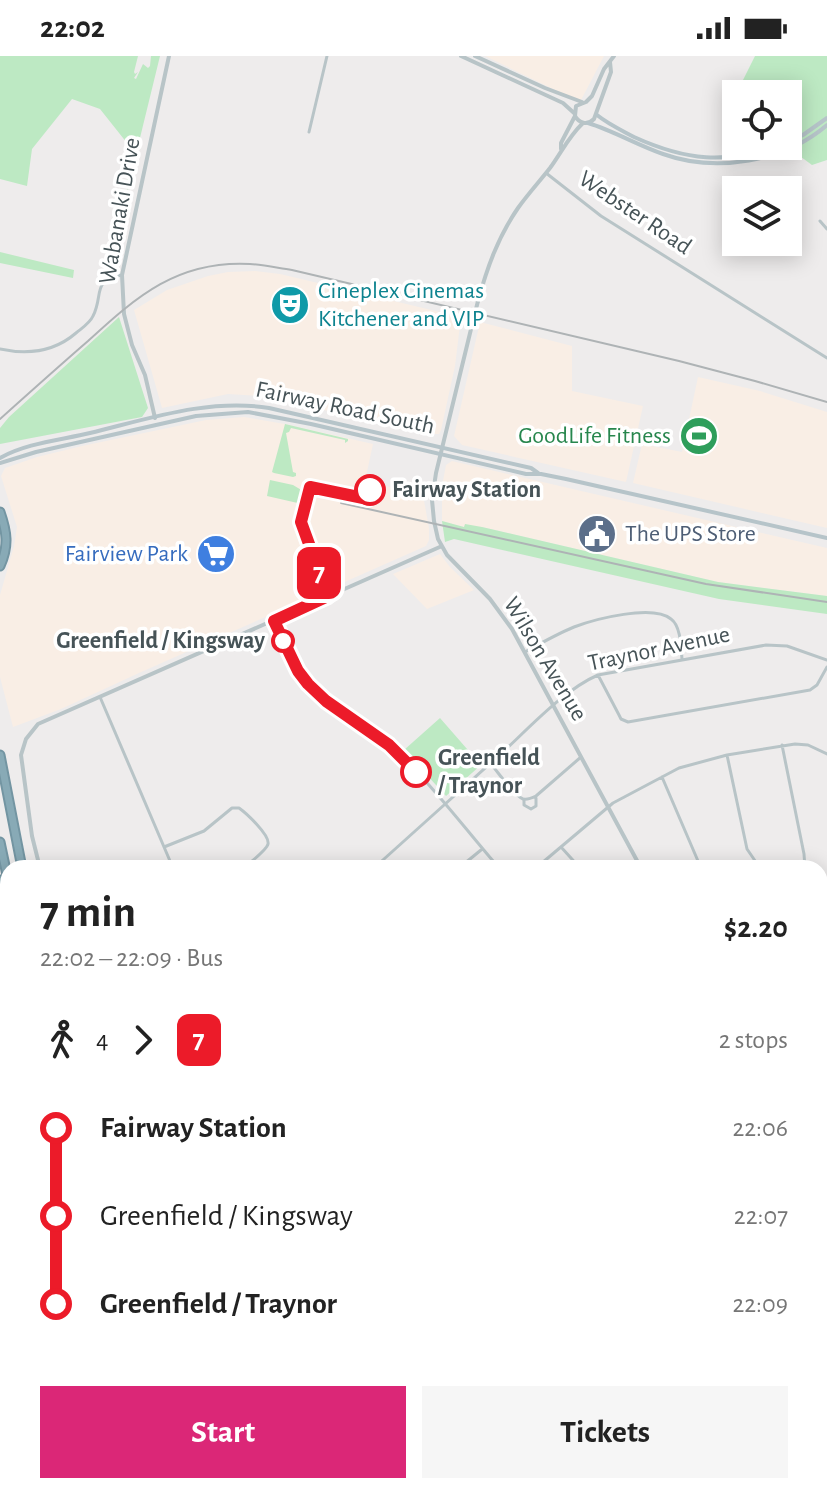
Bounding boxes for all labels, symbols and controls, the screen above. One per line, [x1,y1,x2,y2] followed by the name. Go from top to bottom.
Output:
[40,13,105,43] text: 22:02
[722,80,802,256] map controls
[722,80,802,160] button: locate
[95,136,145,286] street label: Wabanaki Drive
[574,167,696,259] street label: Webster Road
[722,176,802,256] button: layers
[318,279,484,331] place label: Cineplex Cinemas Kitchener and VIP
[269,284,311,326] theatre icon: Cineplex Cinemas Kitchener and VIP
[253,377,437,439] street label: Fairway Road South
[678,415,720,457] sports icon: GoodLife Fitness
[518,424,671,448] place label: GoodLife Fitness
[355,475,385,505] marker: Fairway Station
[392,478,541,502] place label: Fairway Station
[576,513,618,555] public building icon: The UPS Store
[625,522,756,546] place label: The UPS Store
[195,533,237,575] supermarket icon: Fairview Park
[65,542,188,566] place label: Fairview Park
[293,547,345,599] line badge: 7
[313,559,325,587] text: 7
[499,593,591,725] street label: Wilson Avenue
[586,622,732,676] street label: Traynor Avenue
[56,629,265,653] place label: Greenfield / Kingsway
[272,630,294,652] marker: Greenfield / Kingsway
[437,746,540,798] place label: Greenfield / Traynor
[401,757,431,787] marker: Greenfield / Traynor
[40,891,136,935] text: 7 min
[724,913,788,943] text: $2.20
[40,945,223,971] text: 22:02 – 22:09 · Bus
[40,1018,84,1062] icon: walk
[121,1018,165,1062] icon: forward
[193,1026,205,1054] text: 7
[96,1027,109,1053] text: 4
[719,1027,788,1053] text: 2 stops
[100,1113,287,1143] text: Fairway Station
[732,1115,788,1141] text: 22:06
[100,1201,353,1231] text: Greenfield / Kingsway
[734,1203,788,1229] text: 22:07
[100,1289,337,1319] text: Greenfield / Traynor
[732,1291,788,1317] text: 22:09
[40,1386,406,1478] button: Start
[422,1386,788,1478] button: Tickets

